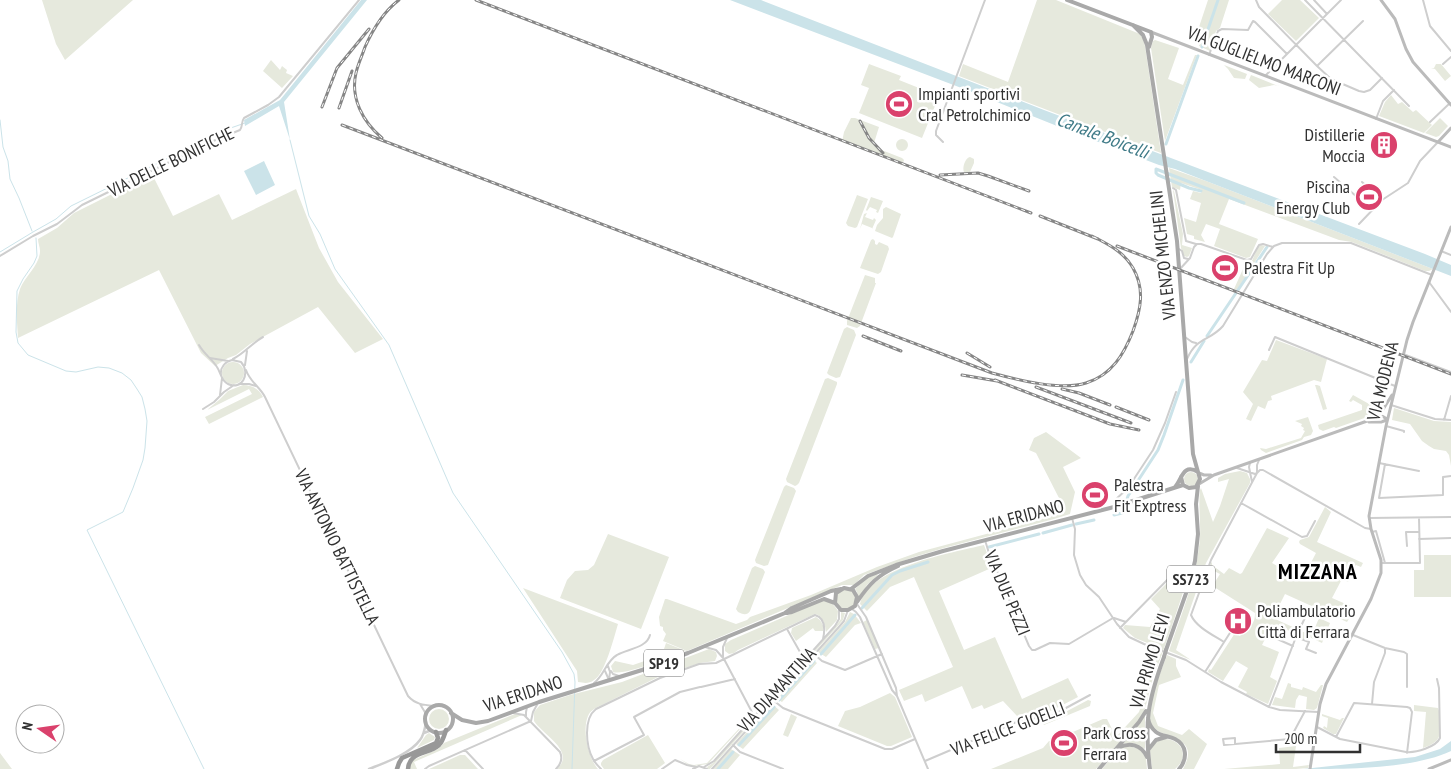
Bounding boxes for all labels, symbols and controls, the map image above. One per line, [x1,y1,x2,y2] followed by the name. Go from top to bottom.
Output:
[1183,20,1344,100] street label: VIA GUGLIELMO MARCONI
[918,82,1031,126] place label: Impianti sportivi Cral Petrolchimico
[884,89,914,119] sports icon: Impianti sportivi Cral Petrolchimico
[1053,106,1155,165] water label: Canale Boicelli
[103,121,238,202] street label: VIA DELLE BONIFICHE
[1305,123,1365,167] place label: Distillerie Moccia
[1369,130,1399,160] building icon: Distillerie Moccia
[1276,175,1350,219] place label: Piscina Energy Club
[1354,182,1384,212] sports icon: Piscina Energy Club
[1144,189,1181,322] street label: VIA ENZO MICHELINI
[1210,253,1240,283] sports icon: Palestra Fit Up
[1244,256,1335,279] place label: Palestra Fit Up
[1361,338,1404,424] street label: VIA MODENA
[289,464,385,629] street label: VIA ANTONIO BATTISTELLA
[1114,473,1187,517] place label: Palestra Fit Exptress
[1080,480,1110,510] sports icon: Palestra Fit Exptress
[980,494,1067,537] street label: VIA ERIDANO
[979,546,1036,639] street label: VIA DUE PEZZI
[1278,557,1358,585] district label: MIZZANA
[1167,566,1215,592] road number: SS723
[1257,599,1356,643] place label: Poliambulatorio Città di Ferrara
[1223,606,1253,636] hospital icon: Poliambulatorio Città di Ferrara
[1124,611,1175,712] street label: VIA PRIMO LEVI
[732,642,821,738] street label: VIA DIAMANTINA
[644,650,684,676] road number: SP19
[479,670,565,717] street label: VIA ERIDANO
[946,696,1068,761] street label: VIA FELICE GIOELLI
[15,704,65,754] north arrow
[18,720,37,732] text: N
[1083,721,1146,765] place label: Park Cross Ferrara
[1276,722,1360,754] scale bar
[1049,728,1079,758] sports icon: Park Cross Ferrara
[1284,729,1317,748] text: 200 m

